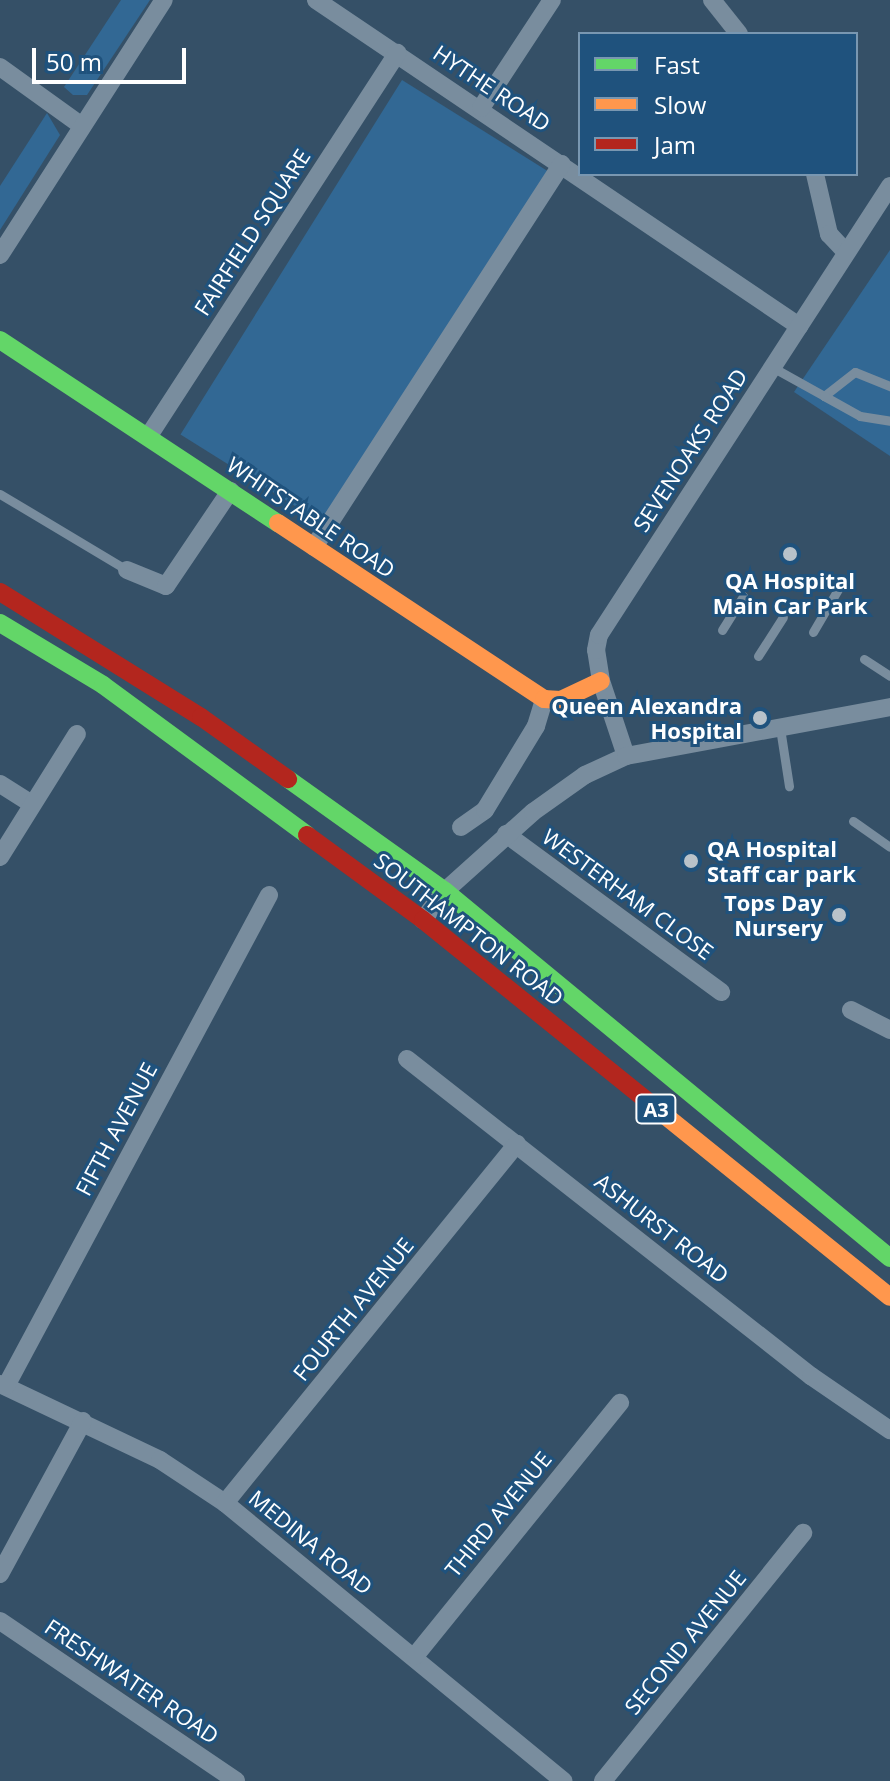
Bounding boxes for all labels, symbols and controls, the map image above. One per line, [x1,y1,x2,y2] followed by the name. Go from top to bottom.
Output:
[36,32,190,82] scale bar
[578,32,858,176] legend
[429,39,555,137] street label: HYTHE ROAD
[46,45,102,78] text: 50 m
[654,48,700,81] text: Fast
[654,88,706,121] text: Slow
[654,128,696,161] text: Jam
[188,144,316,320] street label: FAIRFIELD SQUARE
[627,364,753,536] street label: SEVENOAKS ROAD
[222,451,400,583] street label: WHITSTABLE ROAD
[781,545,799,563] marker: QA Hospital Main Car Park
[713,567,867,618] place label: QA Hospital Main Car Park
[551,692,742,744] place label: Queen Alexandra Hospital
[749,707,771,729] marker: Queen Alexandra Hospital
[537,823,719,965] street label: WESTERHAM CLOSE
[707,835,856,886] place label: QA Hospital Staff car park
[369,847,569,1011] street label: SOUTHAMPTON ROAD
[682,852,700,870] marker: QA Hospital Staff car park
[724,889,823,940] place label: Tops Day Nursery
[830,906,848,924] marker: Tops Day Nursery
[70,1058,162,1200] street label: FIFTH AVENUE
[634,1093,678,1125] road number: A3
[590,1168,734,1288] street label: ASHURST ROAD
[287,1232,419,1386] street label: FOURTH AVENUE
[439,1446,557,1582] street label: THIRD AVENUE
[244,1484,378,1600] street label: MEDINA ROAD
[619,1565,751,1719] street label: SECOND AVENUE
[40,1613,224,1749] street label: FRESHWATER ROAD

